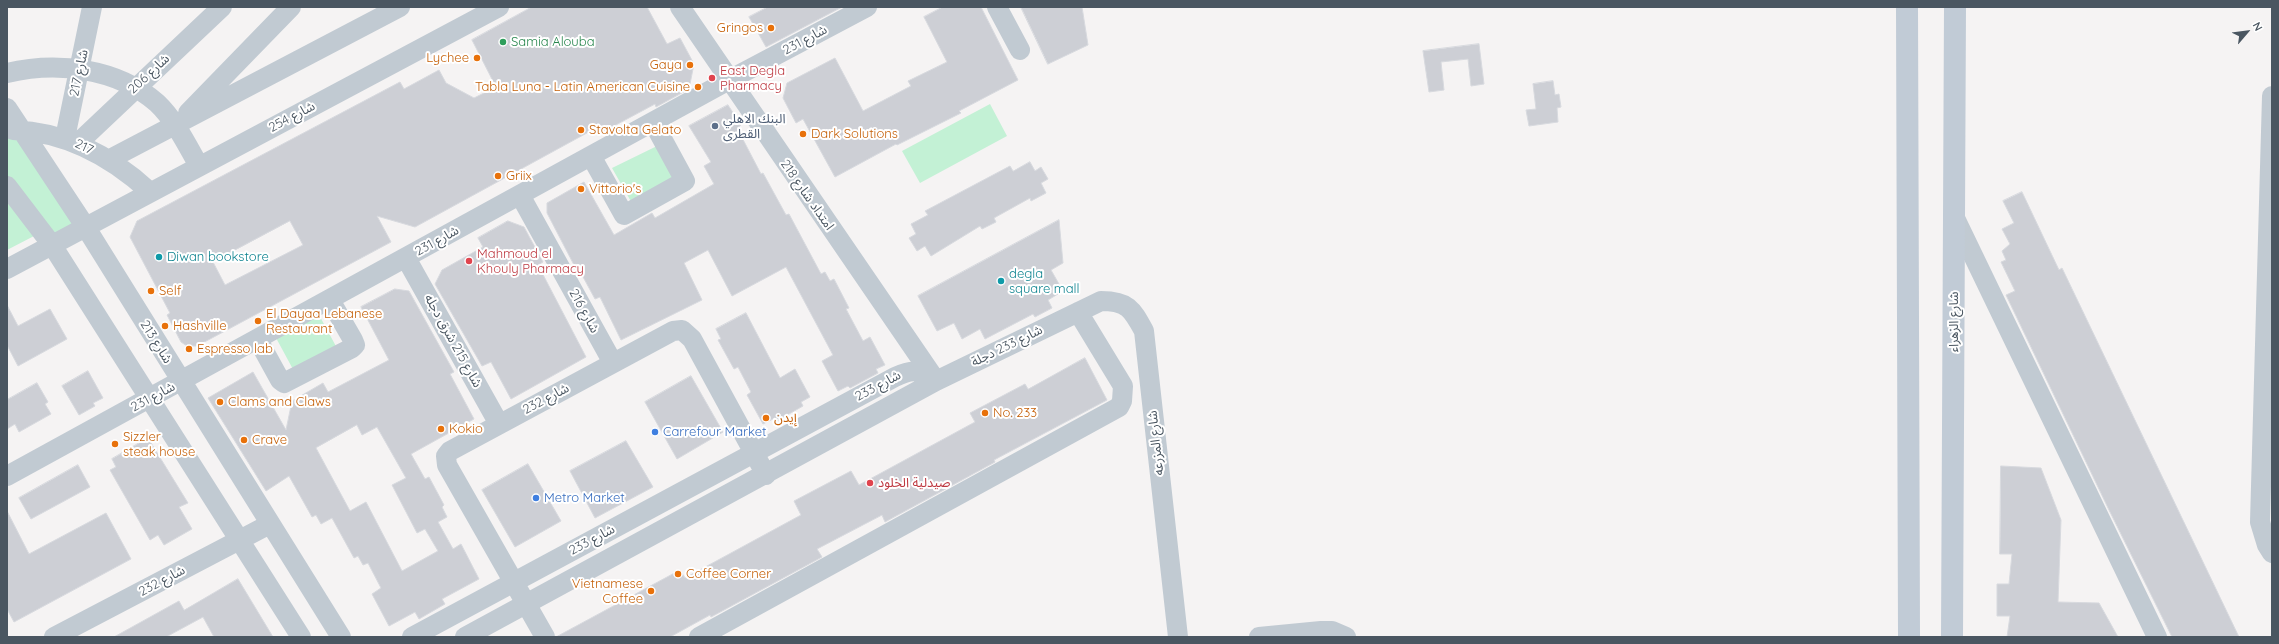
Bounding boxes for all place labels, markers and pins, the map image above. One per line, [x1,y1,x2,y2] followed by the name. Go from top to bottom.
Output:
[717,20,763,36] place label: Gringos
[766,23,776,33] marker: Gringos
[511,34,595,50] place label: Samia Alouba
[498,37,508,47] marker: Samia Alouba
[426,50,469,66] place label: Lychee
[472,53,482,63] marker: Lychee
[650,57,682,73] place label: Gaya
[685,60,695,70] marker: Gaya
[720,63,785,94] place label: East Degla Pharmacy
[707,73,717,83] marker: East Degla Pharmacy
[475,79,690,95] place label: Tabla Luna - Latin American Cuisine
[693,82,703,92] marker: Tabla Luna - Latin American Cuisine
[723,111,786,142] place label: البنك الاهلي القطرى
[710,121,720,131] marker: البنك الاهلي القطرى
[589,122,681,138] place label: Stavolta Gelato
[576,125,586,135] marker: Stavolta Gelato
[811,126,898,142] place label: Dark Solutions
[798,129,808,139] marker: Dark Solutions
[506,168,532,184] place label: Griix
[493,171,503,181] marker: Griix
[589,181,641,197] place label: Vittorio's
[576,184,586,194] marker: Vittorio's
[477,246,584,277] place label: Mahmoud el Khouly Pharmacy
[167,249,269,265] place label: Diwan bookstore
[154,252,164,262] marker: Diwan bookstore
[464,256,474,266] marker: Mahmoud el Khouly Pharmacy
[1009,266,1080,297] place label: degla square mall
[996,276,1006,286] marker: degla square mall
[159,283,181,299] place label: Self
[146,286,156,296] marker: Self
[266,306,382,337] place label: El Dayaa Lebanese Restaurant
[253,316,263,326] marker: El Dayaa Lebanese Restaurant
[173,318,227,334] place label: Hashville
[160,321,170,331] marker: Hashville
[197,341,273,357] place label: Espresso lab
[184,344,194,354] marker: Espresso lab
[228,394,331,410] place label: Clams and Claws
[215,397,225,407] marker: Clams and Claws
[993,405,1037,421] place label: No. 233
[980,408,990,418] marker: No. 233
[774,410,797,426] place label: إيدن
[761,413,771,423] marker: إيدن
[449,421,483,437] place label: Kokio
[436,424,446,434] marker: Kokio
[663,424,766,440] place label: Carrefour Market
[650,427,660,437] marker: Carrefour Market
[123,429,195,460] place label: Sizzler steak house
[252,432,287,448] place label: Crave
[239,435,249,445] marker: Crave
[110,439,120,449] marker: Sizzler steak house
[878,475,951,491] place label: صيدلية الخلود
[865,478,875,488] marker: صيدلية الخلود
[544,490,625,506] place label: Metro Market
[531,493,541,503] marker: Metro Market
[686,566,771,582] place label: Coffee Corner
[673,569,683,579] marker: Coffee Corner
[572,576,643,607] place label: Vietnamese Coffee
[646,586,656,596] marker: Vietnamese Coffee

